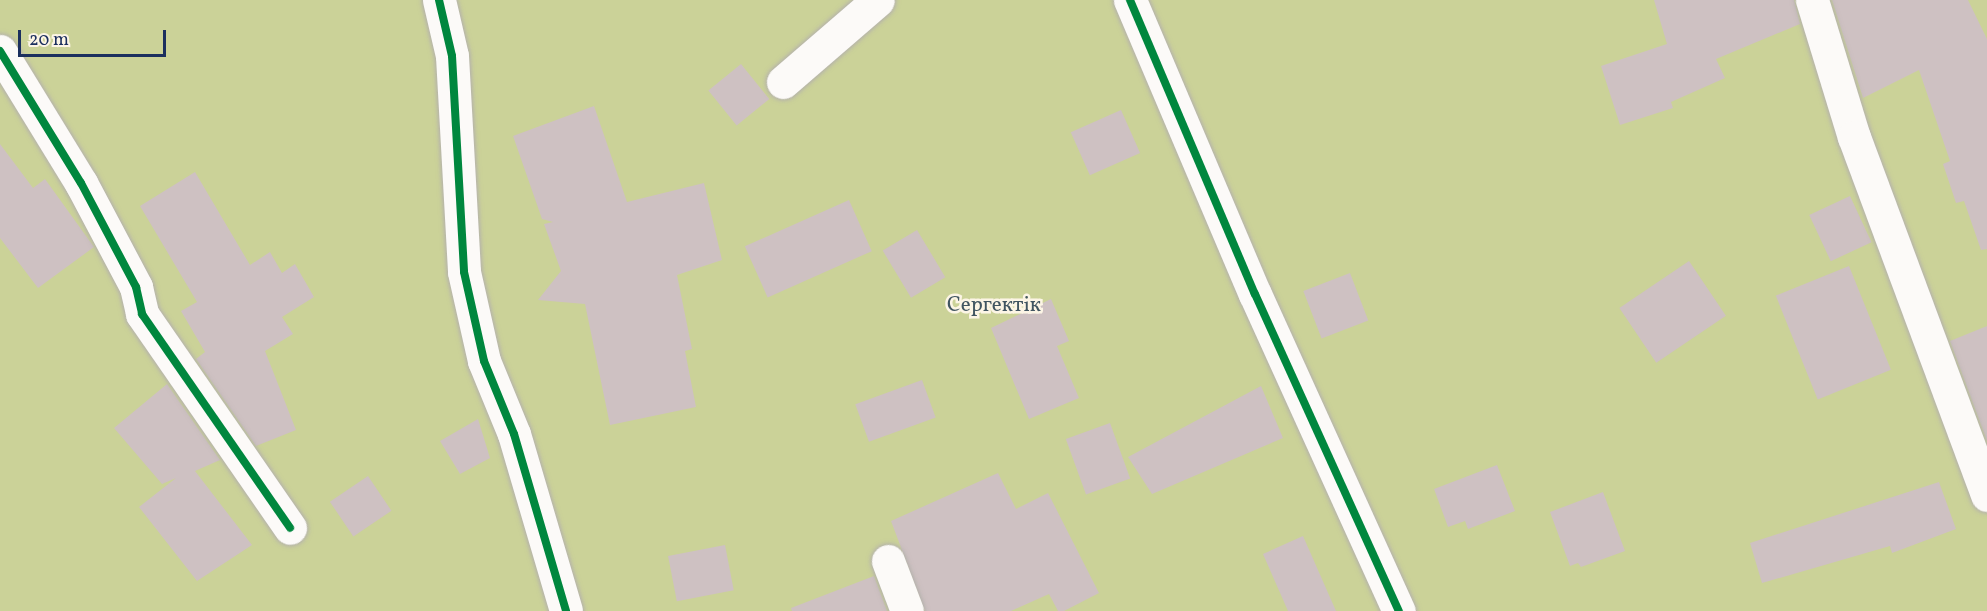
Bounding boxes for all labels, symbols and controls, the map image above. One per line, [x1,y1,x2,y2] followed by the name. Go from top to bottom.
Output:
[21,18,170,56] scale bar
[29,28,69,53] text: 20 m
[947,293,1041,319] park label: Сергектік

